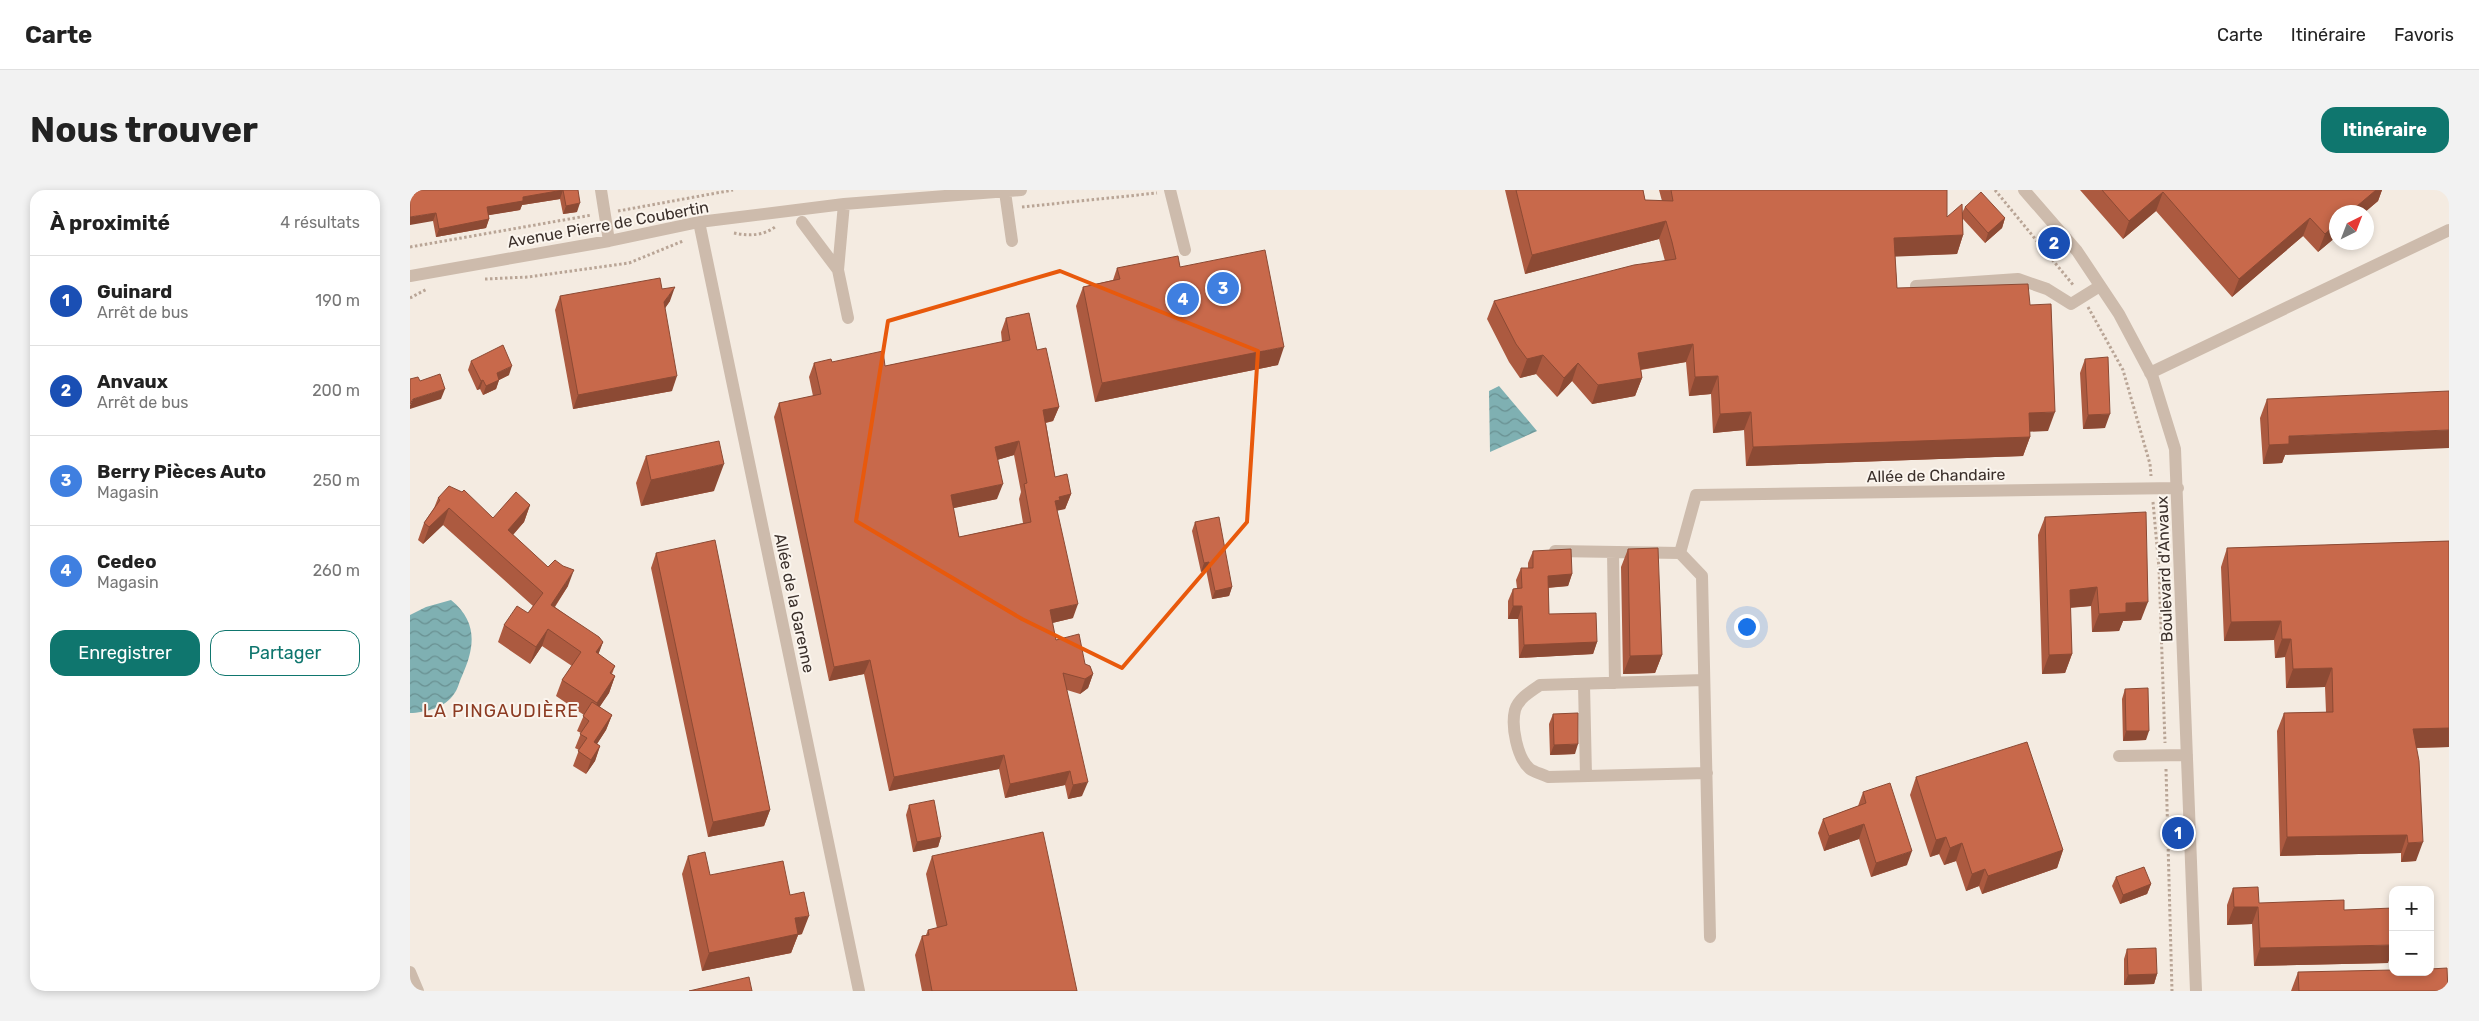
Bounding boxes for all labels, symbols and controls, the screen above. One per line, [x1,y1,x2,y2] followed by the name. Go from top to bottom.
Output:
[25,21,92,49] text: Carte
[2217,24,2263,46] text: Carte
[2291,24,2366,46] text: Itinéraire
[2394,24,2454,46] text: Favoris
[2321,107,2449,153] button: Itinéraire
[30,109,258,151] text: Nous trouver
[506,197,710,252] street label: Avenue Pierre de Coubertin
[2329,205,2374,250] north arrow
[50,210,170,235] text: À proximité
[280,213,360,232] text: 4 résultats
[2038,224,2070,262] pin: 2
[1207,269,1239,307] pin: 3
[97,280,172,303] text: Guinard
[1167,280,1199,318] pin: 4
[62,291,70,310] text: 1
[315,291,360,310] text: 190 m
[97,303,189,322] text: Arrêt de bus
[97,370,168,393] text: Anvaux
[61,381,71,400] text: 2
[312,381,360,400] text: 200 m
[97,393,189,412] text: Arrêt de bus
[97,460,266,483] text: Berry Pièces Auto
[1866,465,2006,486] street label: Allée de Chandaire
[61,471,71,490] text: 3
[313,471,360,490] text: 250 m
[97,483,159,502] text: Magasin
[2152,495,2177,643] street label: Boulevard d'Anvaux
[770,532,819,675] street label: Allée de la Garenne
[97,550,157,573] text: Cedeo
[61,561,71,580] text: 4
[313,561,360,580] text: 260 m
[97,573,159,592] text: Magasin
[1734,614,1760,640] your location
[50,630,200,676] button: Enregistrer
[210,630,360,676] button: Partager
[423,700,579,722] district label: LA PINGAUDIÈRE
[2162,814,2194,852] pin: 1
[2389,886,2434,976] map controls
[2389,886,2434,931] button: +
[2389,931,2434,976] button: −

